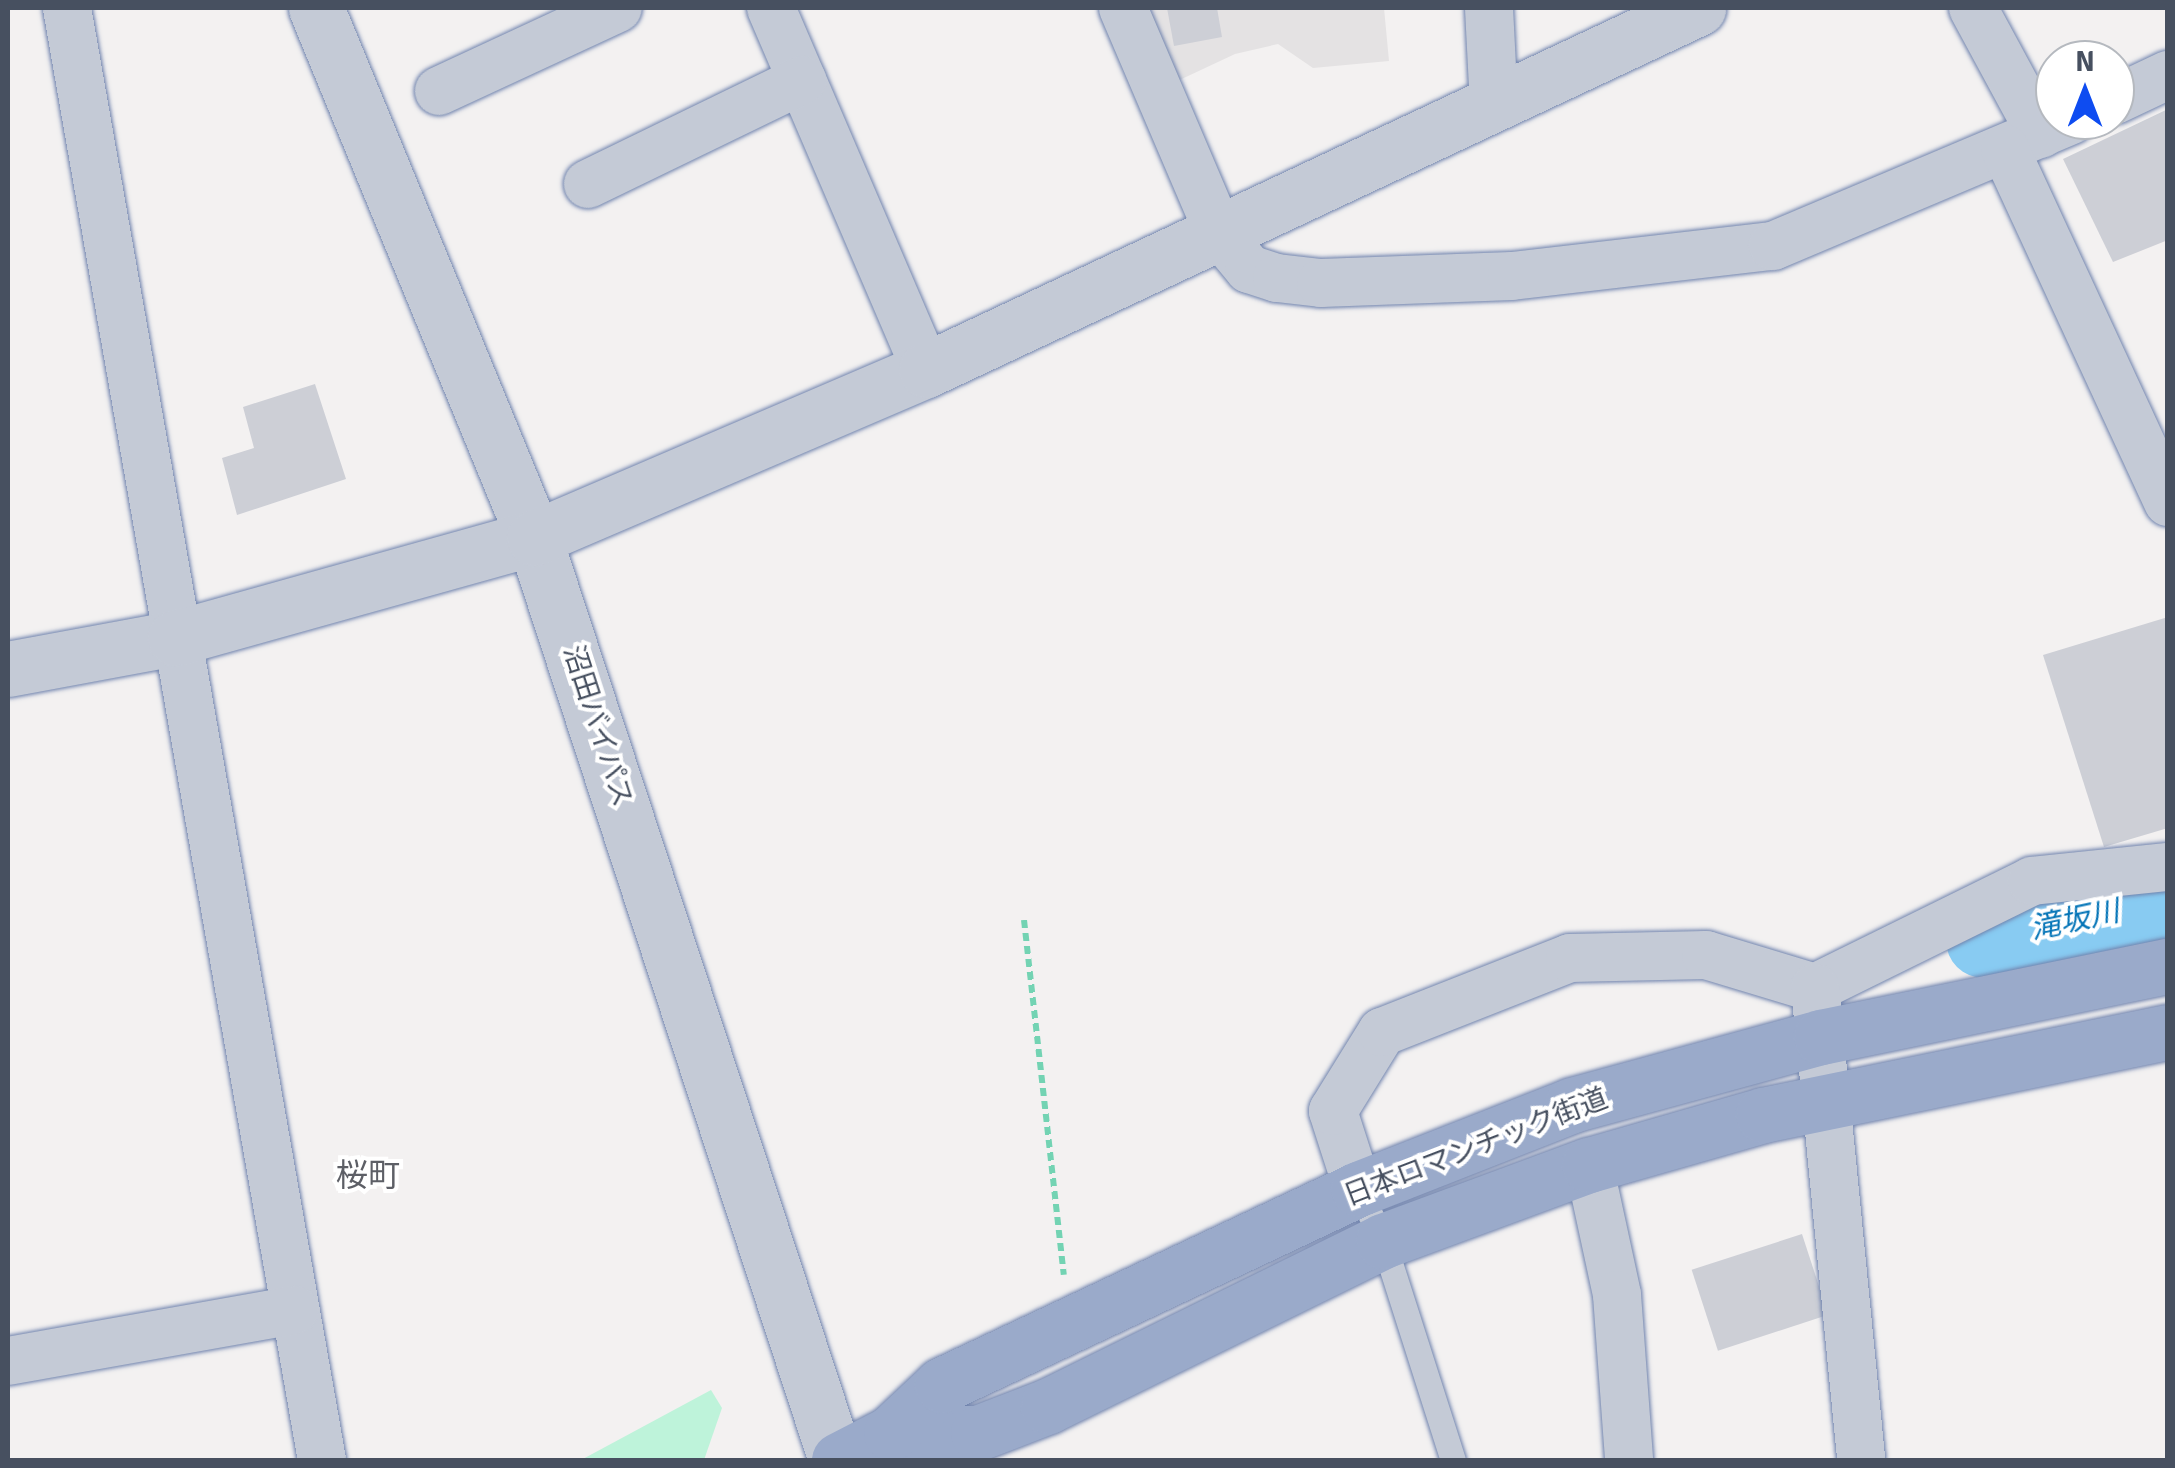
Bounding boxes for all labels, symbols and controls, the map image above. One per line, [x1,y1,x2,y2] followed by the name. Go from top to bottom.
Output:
[2035,40,2135,140] north arrow
[2075,45,2095,79] text: N
[556,641,640,811] street label: 沼田バイパス
[2027,894,2123,948] water label: 滝坂川
[1339,1081,1613,1213] street label: 日本ロマンチック街道
[336,1157,400,1195] district label: 桜町

